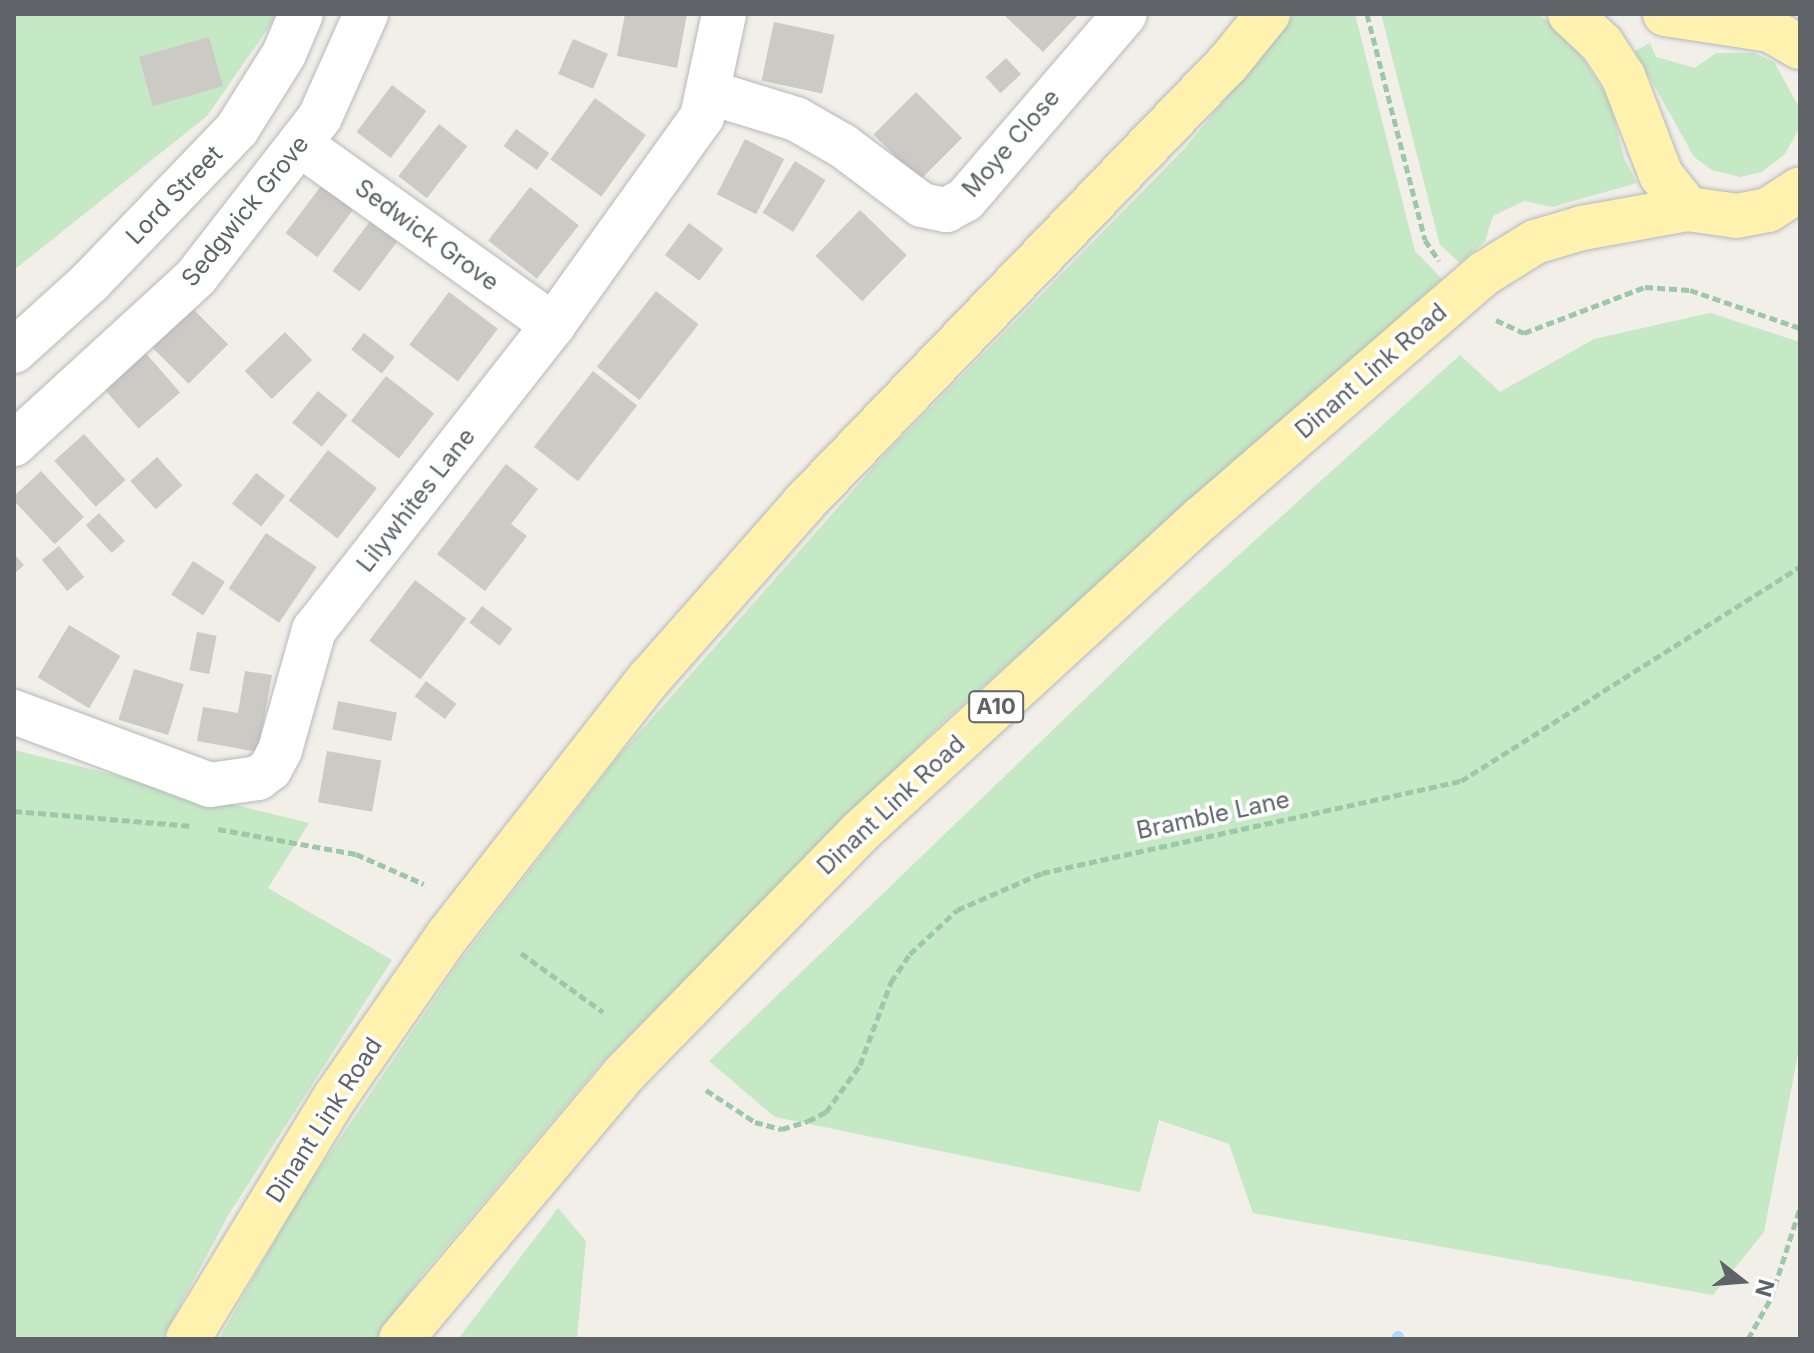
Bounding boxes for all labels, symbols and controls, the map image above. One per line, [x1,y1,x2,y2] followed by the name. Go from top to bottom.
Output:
[956,83,1066,203] street label: Moye Close
[175,130,315,292] street label: Sedgwick Grove
[120,140,228,250] street label: Lord Street
[350,173,504,297] street label: Sedwick Grove
[1289,297,1453,445] street label: Dinant Link Road
[351,422,481,578] street label: Lilywhites Lane
[968,689,1024,725] road number: A10
[811,729,971,881] street label: Dinant Link Road
[1134,785,1292,845] street label: Bramble Lane
[260,1032,388,1208] street label: Dinant Link Road
[1702,1241,1782,1321] north arrow
[1750,1276,1780,1300] text: N

